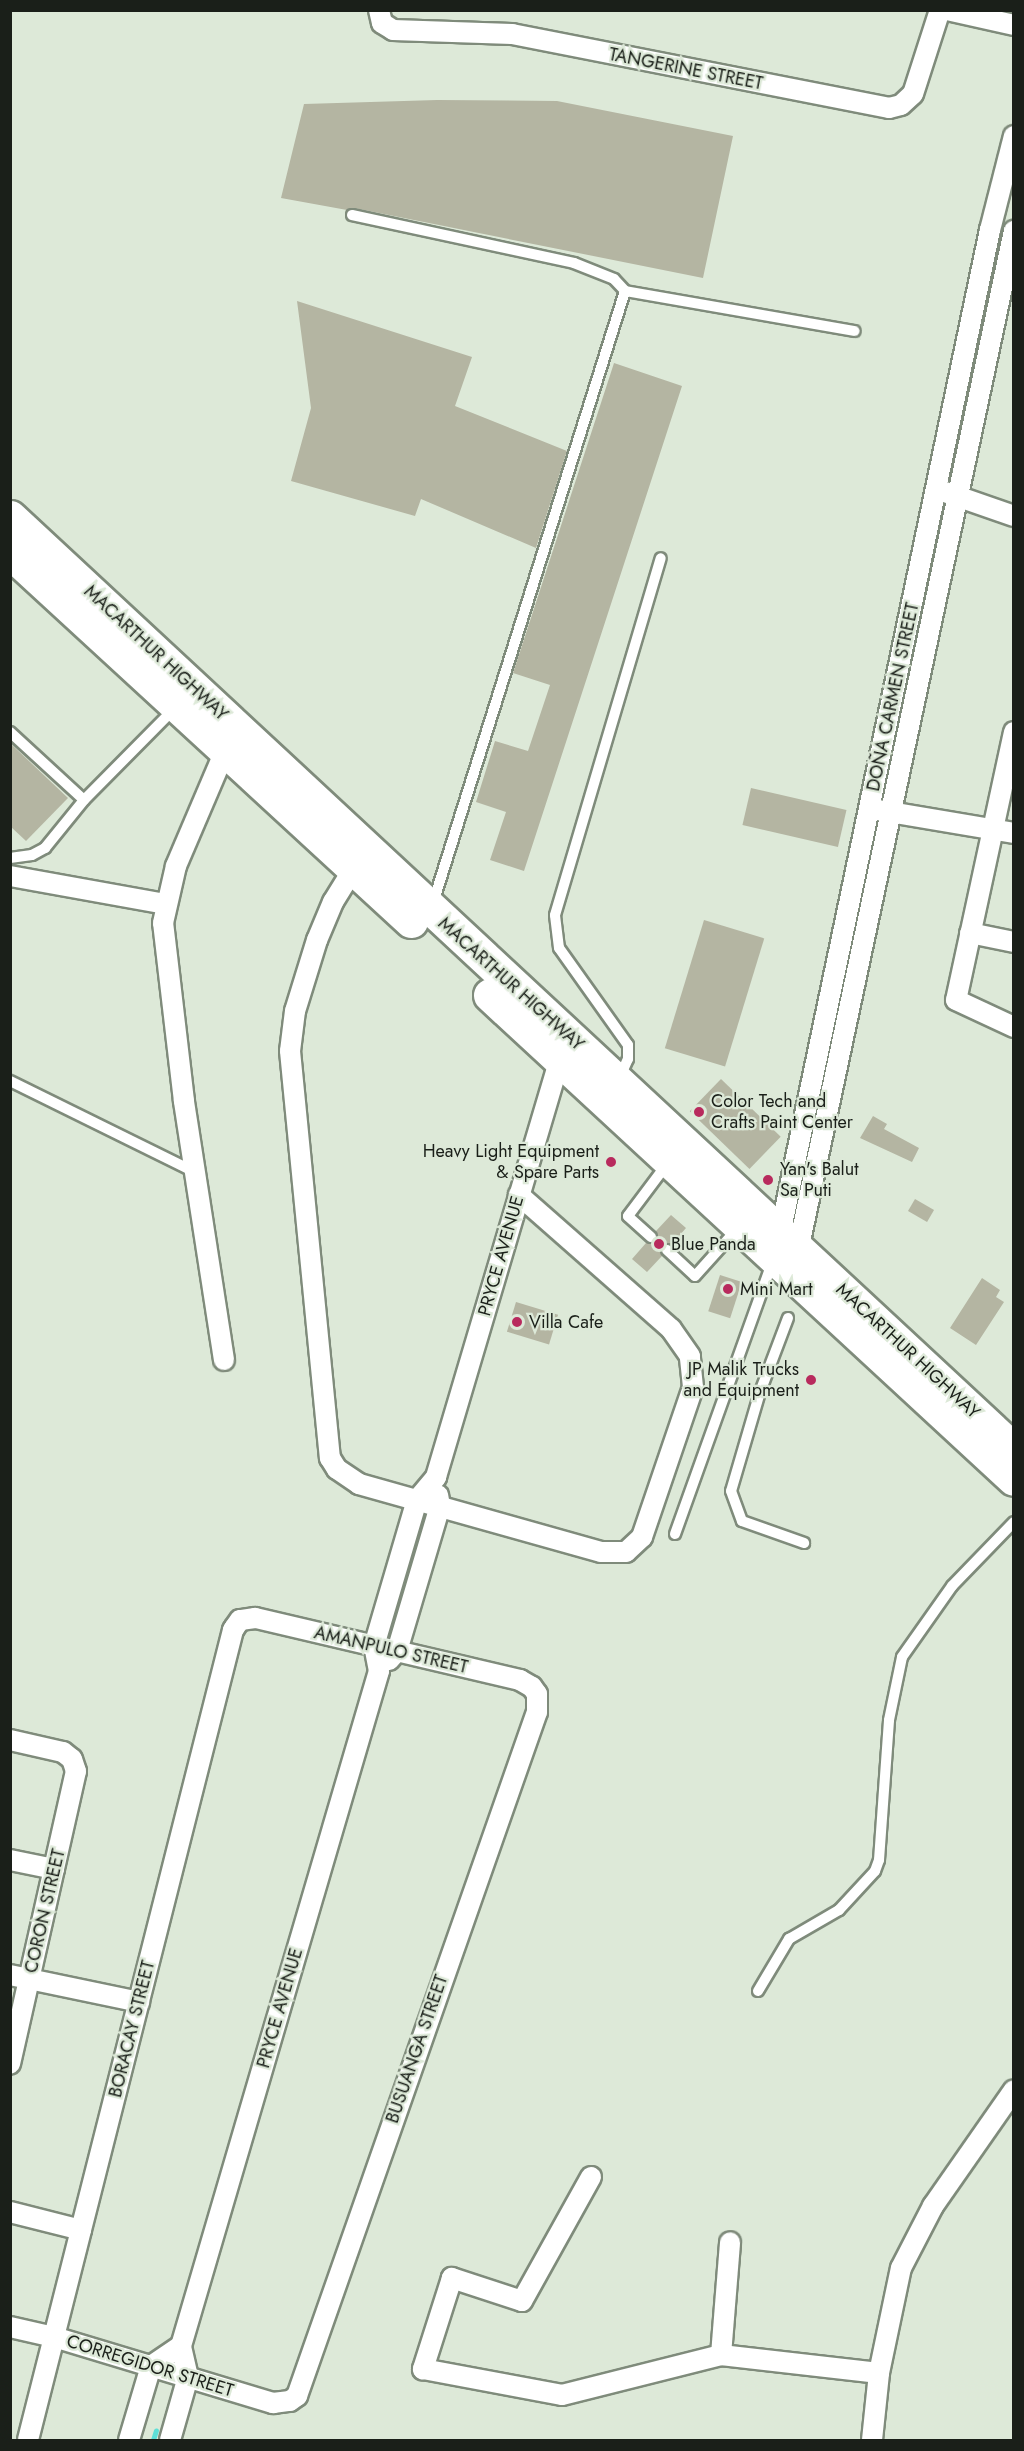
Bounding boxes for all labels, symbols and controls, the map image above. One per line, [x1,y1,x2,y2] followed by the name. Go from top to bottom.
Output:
[607,43,765,95] street label: TANGERINE STREET
[80,581,232,725] street label: MACARTHUR HIGHWAY
[862,601,924,793] street label: DOÑA CARMEN STREET
[434,913,588,1055] street label: MACARTHUR HIGHWAY
[711,1091,853,1134] place label: Color Tech and Crafts Paint Center
[692,1105,706,1119] marker: Color Tech and Crafts Paint Center
[423,1141,599,1184] place label: Heavy Light Equipment & Spare Parts
[604,1155,618,1169] marker: Heavy Light Equipment & Spare Parts
[780,1159,858,1202] place label: Yan's Balut Sa Puti
[761,1173,775,1187] marker: Yan's Balut Sa Puti
[474,1194,528,1318] street label: PRYCE AVENUE
[671,1233,756,1255] place label: Blue Panda
[652,1237,666,1251] marker: Blue Panda
[740,1278,813,1300] place label: Mini Mart
[832,1279,984,1423] street label: MACARTHUR HIGHWAY
[721,1282,735,1296] marker: Mini Mart
[529,1311,603,1333] place label: Villa Cafe
[510,1315,524,1329] marker: Villa Cafe
[684,1359,799,1402] place label: JP Malik Trucks and Equipment
[804,1373,818,1387] marker: JP Malik Trucks and Equipment
[312,1622,470,1678] street label: AMANPULO STREET
[20,1847,70,1975] street label: CORON STREET
[253,1946,307,2070] street label: PRYCE AVENUE
[105,1958,159,2100] street label: BORACAY STREET
[381,1972,453,2126] street label: BUSUANGA STREET
[64,2330,236,2402] street label: CORREGIDOR STREET

